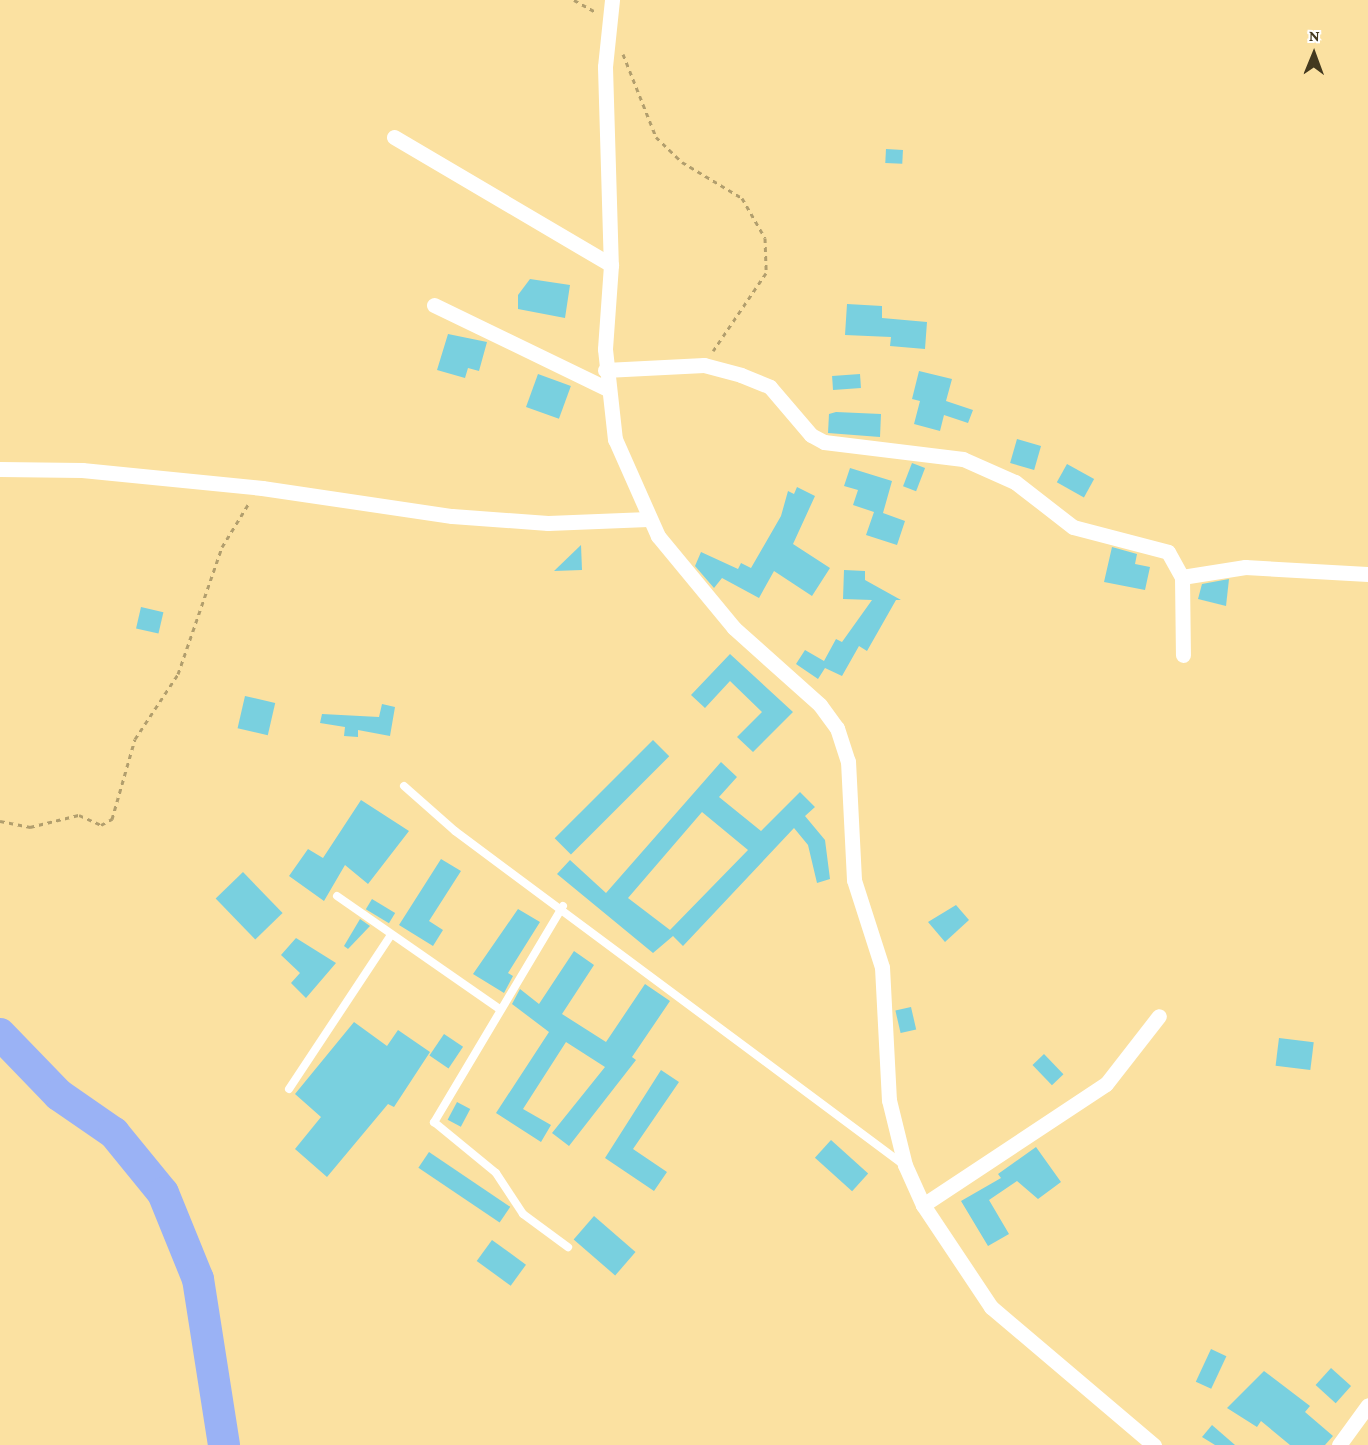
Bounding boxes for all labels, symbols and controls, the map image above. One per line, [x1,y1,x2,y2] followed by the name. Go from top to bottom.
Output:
[1284,24,1344,84] north arrow
[1309,27,1320,44] text: N

